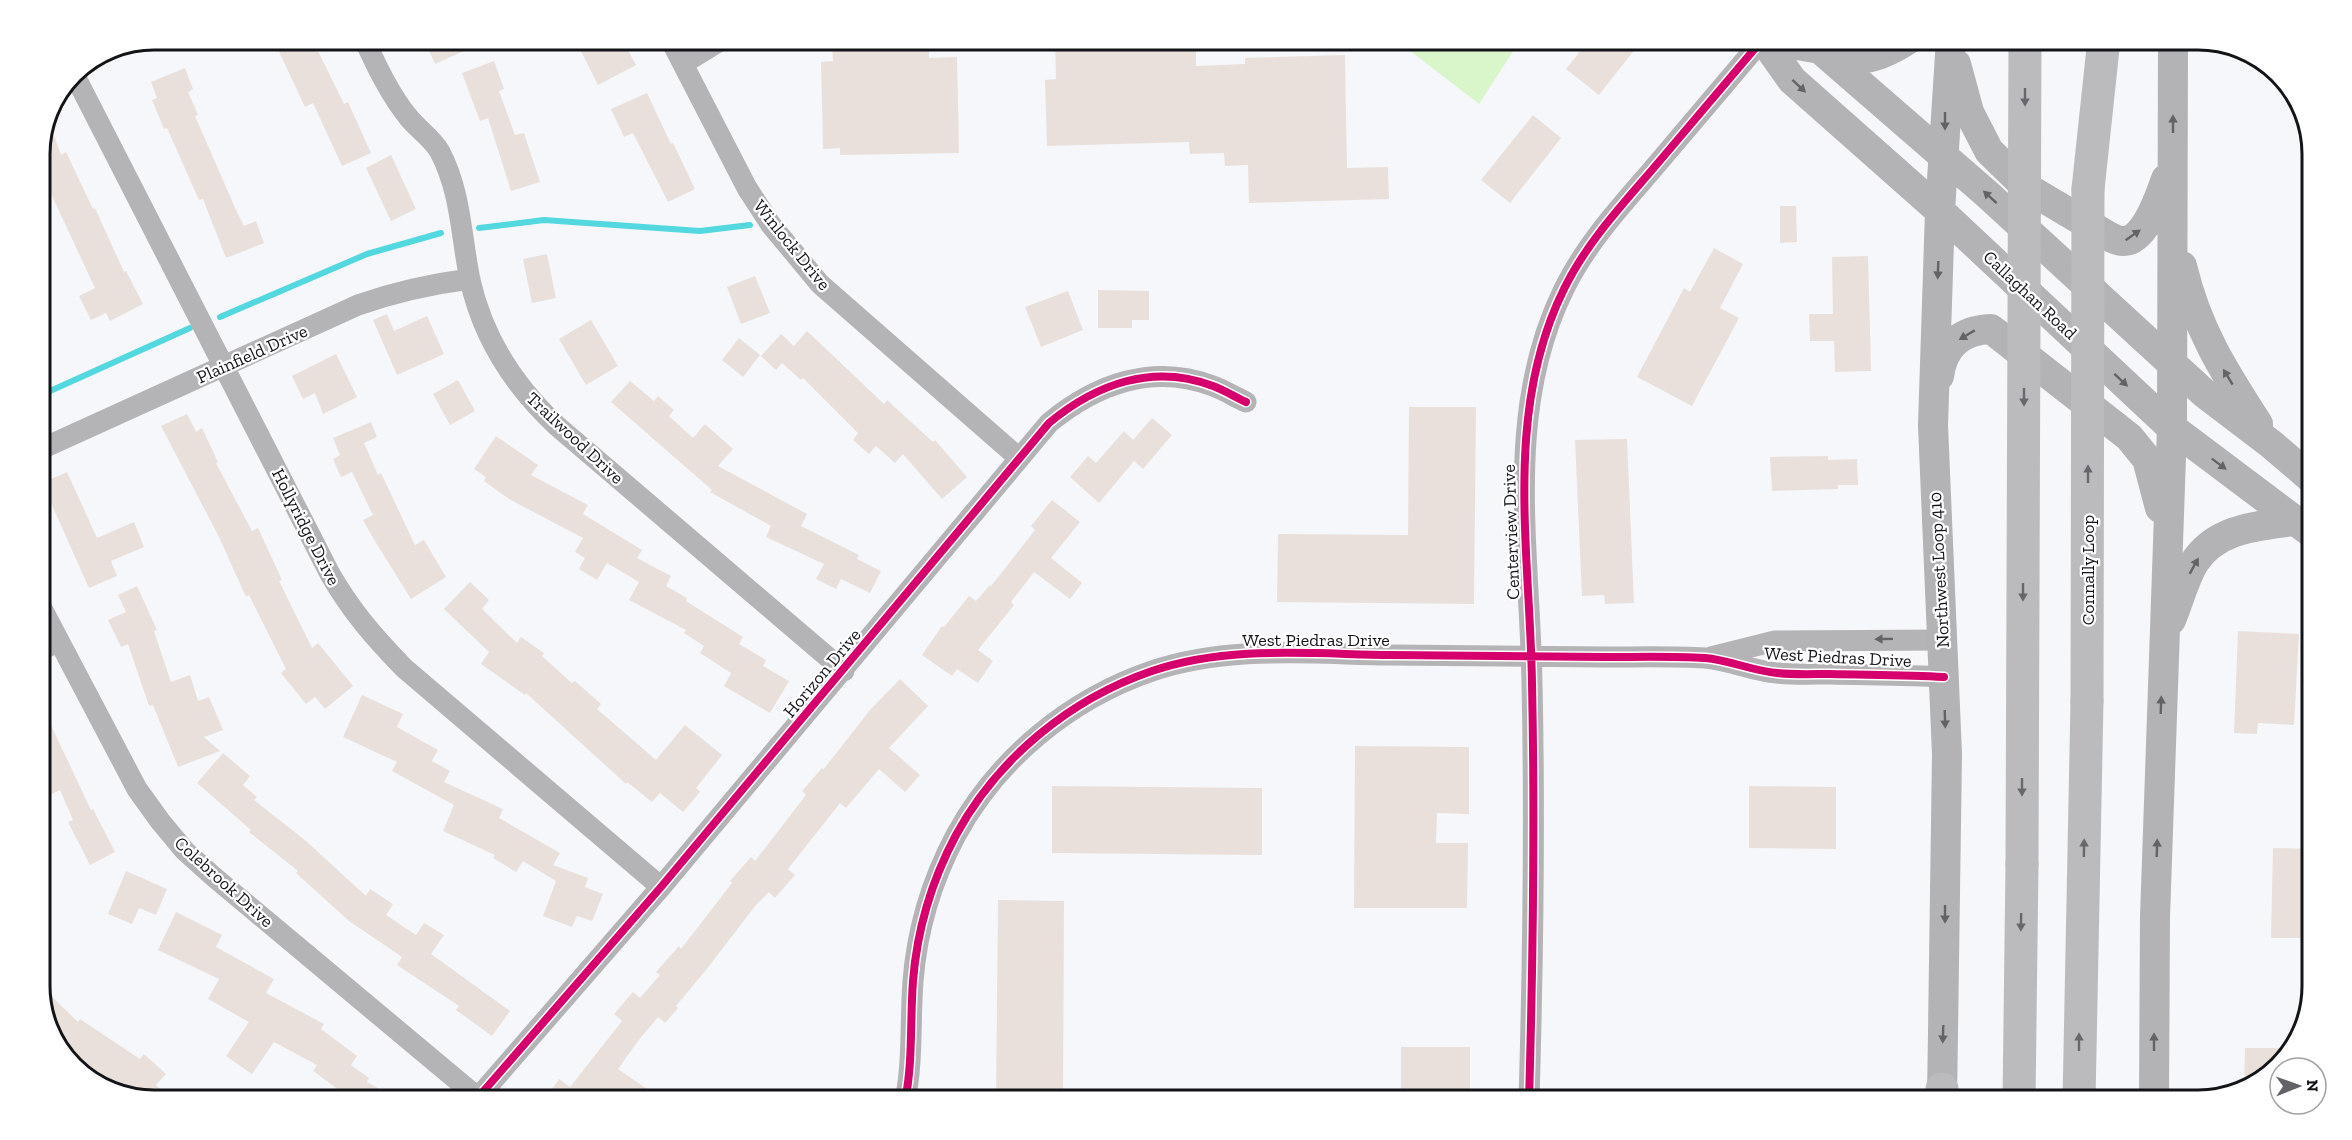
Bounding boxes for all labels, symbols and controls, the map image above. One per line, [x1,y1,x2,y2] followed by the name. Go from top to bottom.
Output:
[1791,78,1805,92] one-way arrow
[2020,88,2030,107] one-way arrow
[1940,111,1950,130] one-way arrow
[2168,114,2178,133] one-way arrow
[1982,190,1997,204] one-way arrow
[749,195,835,295] street label: Winlock Drive
[2124,229,2140,241] one-way arrow
[1978,246,2082,344] street label: Callaghan Road
[1933,260,1943,279] one-way arrow
[193,320,311,388] street label: Plainfield Drive
[1958,330,1975,340] one-way arrow
[2222,369,2233,385] one-way arrow
[2113,373,2128,387] one-way arrow
[522,387,628,489] street label: Trailwood Drive
[2019,388,2029,407] one-way arrow
[2211,457,2226,469] one-way arrow
[1498,464,1524,600] street label: Centerview Drive
[267,465,345,589] street label: Hollyridge Drive
[2084,465,2093,484] one-way arrow
[1924,491,1954,649] street label: Northwest Loop 410
[2077,515,2099,625] street label: Connally Loop
[2189,557,2199,574] one-way arrow
[2018,583,2028,602] one-way arrow
[778,624,866,722] street label: Horizon Drive
[1242,629,1390,651] street label: West Piedras Drive
[1875,634,1894,644] one-way arrow
[1764,642,1912,672] street label: West Piedras Drive
[2157,695,2166,714] one-way arrow
[1941,710,1950,729] one-way arrow
[2017,778,2027,797] one-way arrow
[170,832,278,932] street label: Colebrook Drive
[2079,838,2088,857] one-way arrow
[2152,838,2162,857] one-way arrow
[1941,905,1950,924] one-way arrow
[2016,913,2026,932] one-way arrow
[1939,1025,1948,1044] one-way arrow
[2074,1033,2084,1052] one-way arrow
[2149,1033,2159,1052] one-way arrow
[2268,1056,2328,1116] north arrow
[2303,1079,2322,1092] text: N

